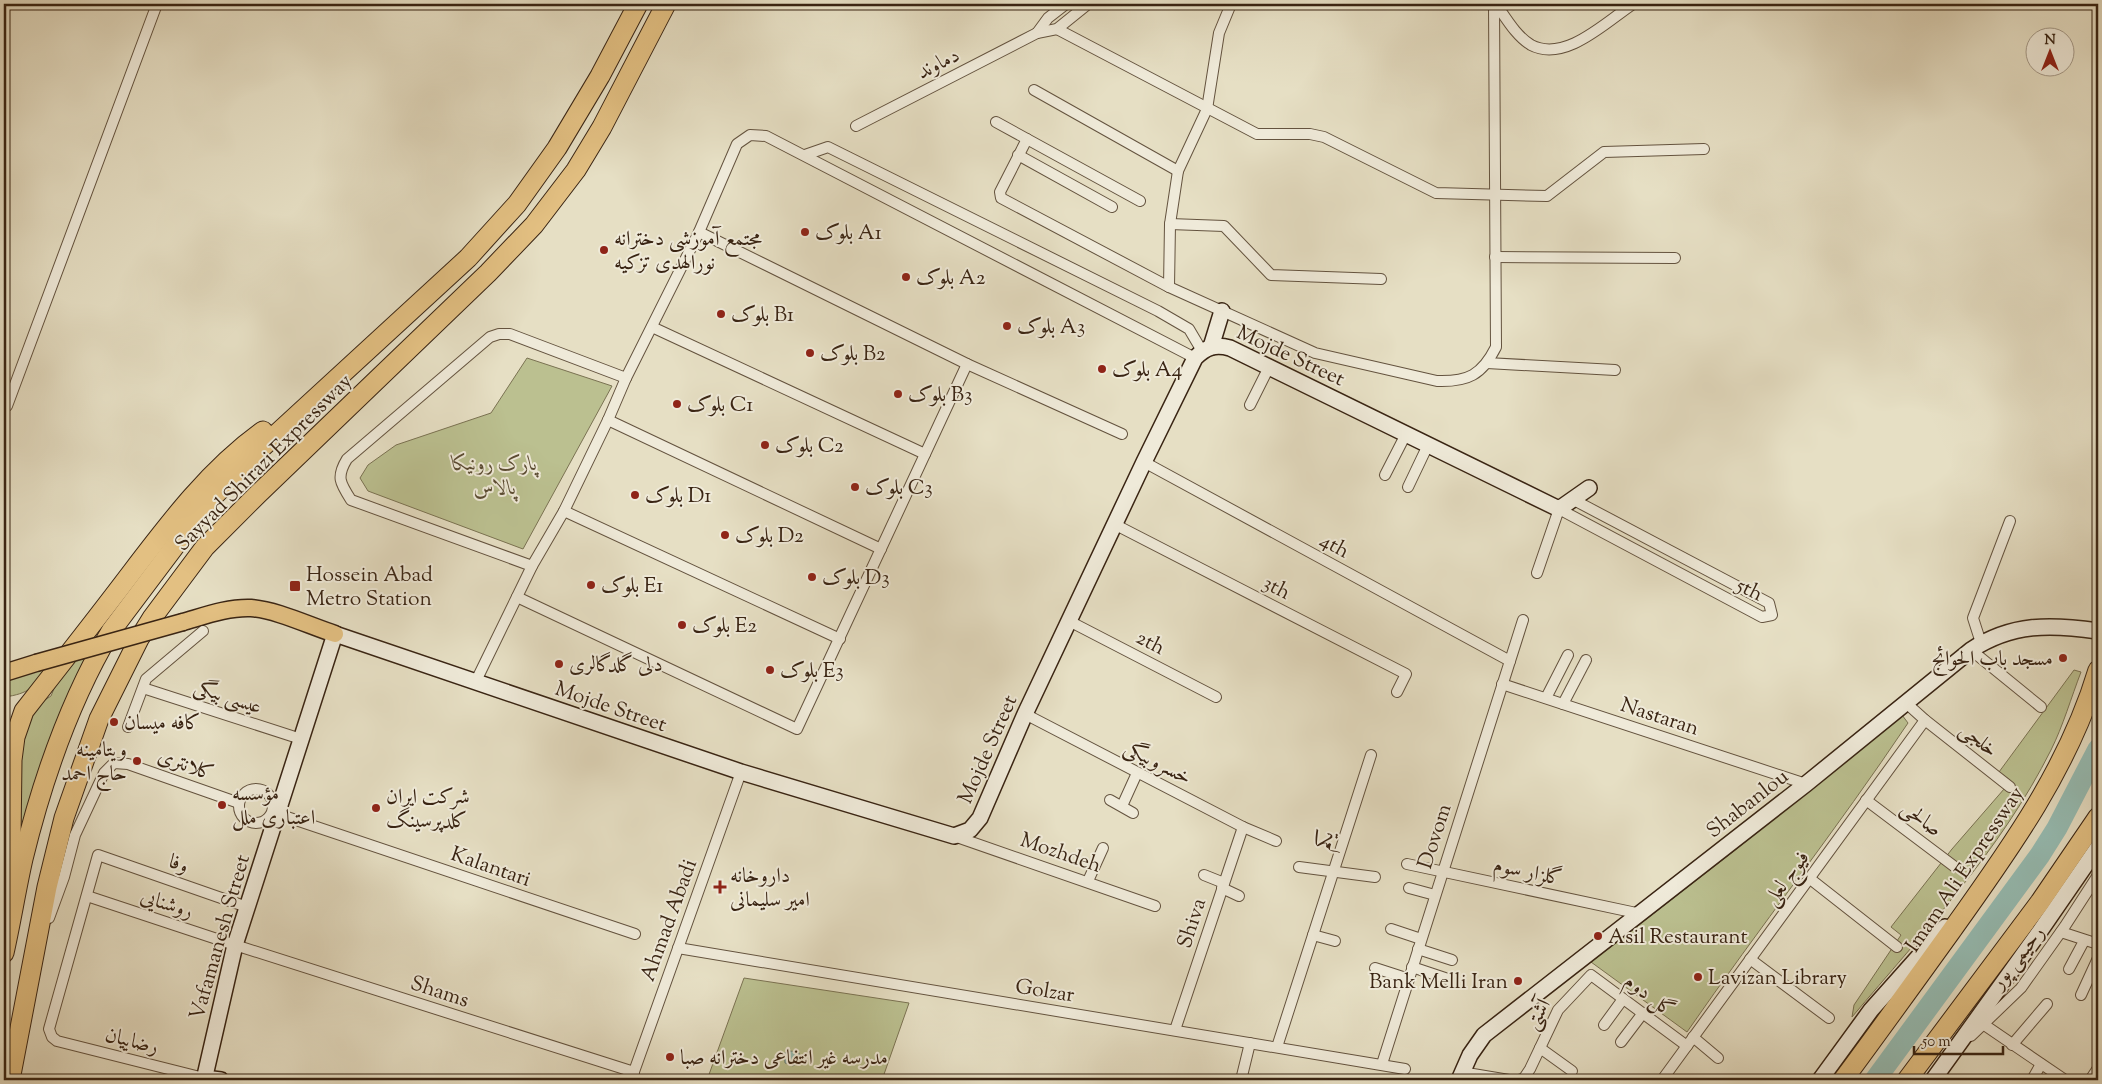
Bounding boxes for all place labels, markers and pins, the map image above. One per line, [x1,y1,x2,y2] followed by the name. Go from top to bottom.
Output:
[815,219,882,249] place label: بلوک A1
[614,225,762,279] place label: مجتمع آموزشی دخترانه نورالهدی تزکیه
[799,226,811,238] marker: بلوک A1
[598,244,610,256] marker: مجتمع آموزشی دخترانه نورالهدی تزکیه
[916,264,986,294] place label: بلوک A2
[900,271,912,283] marker: بلوک A2
[731,301,794,331] place label: بلوک B1
[715,308,727,320] marker: بلوک B1
[1017,313,1085,343] place label: بلوک A3
[1001,320,1013,332] marker: بلوک A3
[820,340,886,370] place label: بلوک B2
[804,347,816,359] marker: بلوک B2
[1112,356,1182,386] place label: بلوک A4
[1096,363,1108,375] marker: بلوک A4
[908,381,972,411] place label: بلوک B3
[892,388,904,400] marker: بلوک B3
[687,391,753,421] place label: بلوک C1
[671,398,683,410] marker: بلوک C1
[775,432,844,462] place label: بلوک C2
[759,439,771,451] marker: بلوک C2
[865,474,933,504] place label: بلوک C3
[849,481,861,493] marker: بلوک C3
[645,482,711,512] place label: بلوک D1
[629,489,641,501] marker: بلوک D1
[735,522,804,552] place label: بلوک D2
[719,529,731,541] marker: بلوک D2
[306,561,433,615] place label: Hossein Abad Metro Station
[822,564,890,594] place label: بلوک D3
[806,571,818,583] marker: بلوک D3
[601,572,664,602] place label: بلوک E1
[288,579,302,593] marker: Hossein Abad Metro Station
[585,579,597,591] marker: بلوک E1
[692,612,757,642] place label: بلوک E2
[676,619,688,631] marker: بلوک E2
[1931,645,2053,676] place label: مسجد باب الحوائج
[569,651,663,681] place label: دلی گلدگالری
[2057,652,2069,664] marker: مسجد باب الحوائج
[780,657,844,687] place label: بلوک E3
[553,658,565,670] marker: دلی گلدگالری
[764,664,776,676] marker: بلوک E3
[124,709,201,739] place label: کافه میسان
[108,716,120,728] marker: کافه میسان
[61,736,127,792] place label: ویتامینه حاج احمد
[131,755,143,767] marker: ویتامینه حاج احمد
[232,780,315,834] place label: مؤسسه اعتباری ملل
[386,783,470,837] place label: شرکت ایران کلدپرسینگ
[216,799,228,811] marker: مؤسسه اعتباری ملل
[370,802,382,814] marker: شرکت ایران کلدپرسینگ
[730,862,810,916] place label: داروخانه امیر سلیمانی
[714,881,726,893] marker: داروخانه امیر سلیمانی
[1608,923,1748,953] place label: Asil Restaurant
[1592,930,1604,942] marker: Asil Restaurant
[1708,964,1848,994] place label: Lavizan Library
[1369,968,1508,998] place label: Bank Melli Iran
[1692,971,1704,983] marker: Lavizan Library
[1512,975,1524,987] marker: Bank Melli Iran
[680,1044,888,1074] place label: مدرسه غیر انتفاعی دخترانه صبا
[664,1051,676,1063] marker: مدرسه غیر انتفاعی دخترانه صبا

